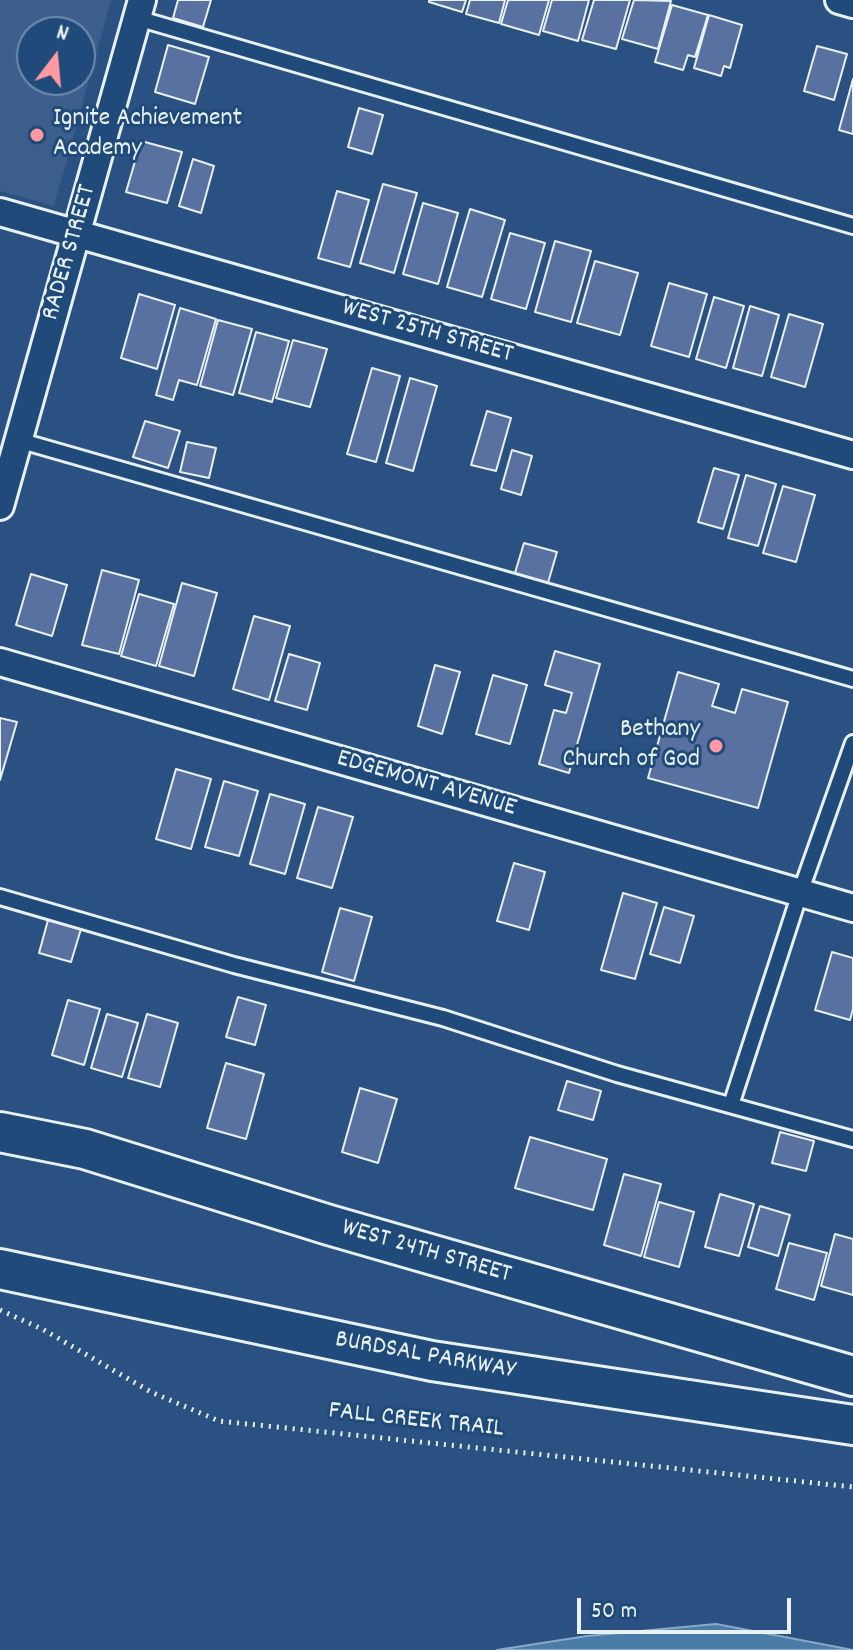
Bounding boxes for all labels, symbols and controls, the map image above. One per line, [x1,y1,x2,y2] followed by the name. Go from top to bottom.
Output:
[16,16,96,96] north arrow
[53,18,72,51] text: N
[53,104,242,166] place label: Ignite Achievement Academy
[28,126,46,144] marker: Ignite Achievement Academy
[37,182,105,324] street label: RADER STREET
[338,294,516,372] street label: WEST 25TH STREET
[563,715,700,776] place label: Bethany Church of God
[707,737,725,755] marker: Bethany Church of God
[333,744,519,826] street label: EDGEMONT AVENUE
[338,1214,514,1292] street label: WEST 24TH STREET
[332,1326,518,1388] street label: BURDSAL PARKWAY
[327,1397,505,1447] street label: FALL CREEK TRAIL
[581,1582,795,1632] scale bar
[591,1595,637,1629] text: 50 m

